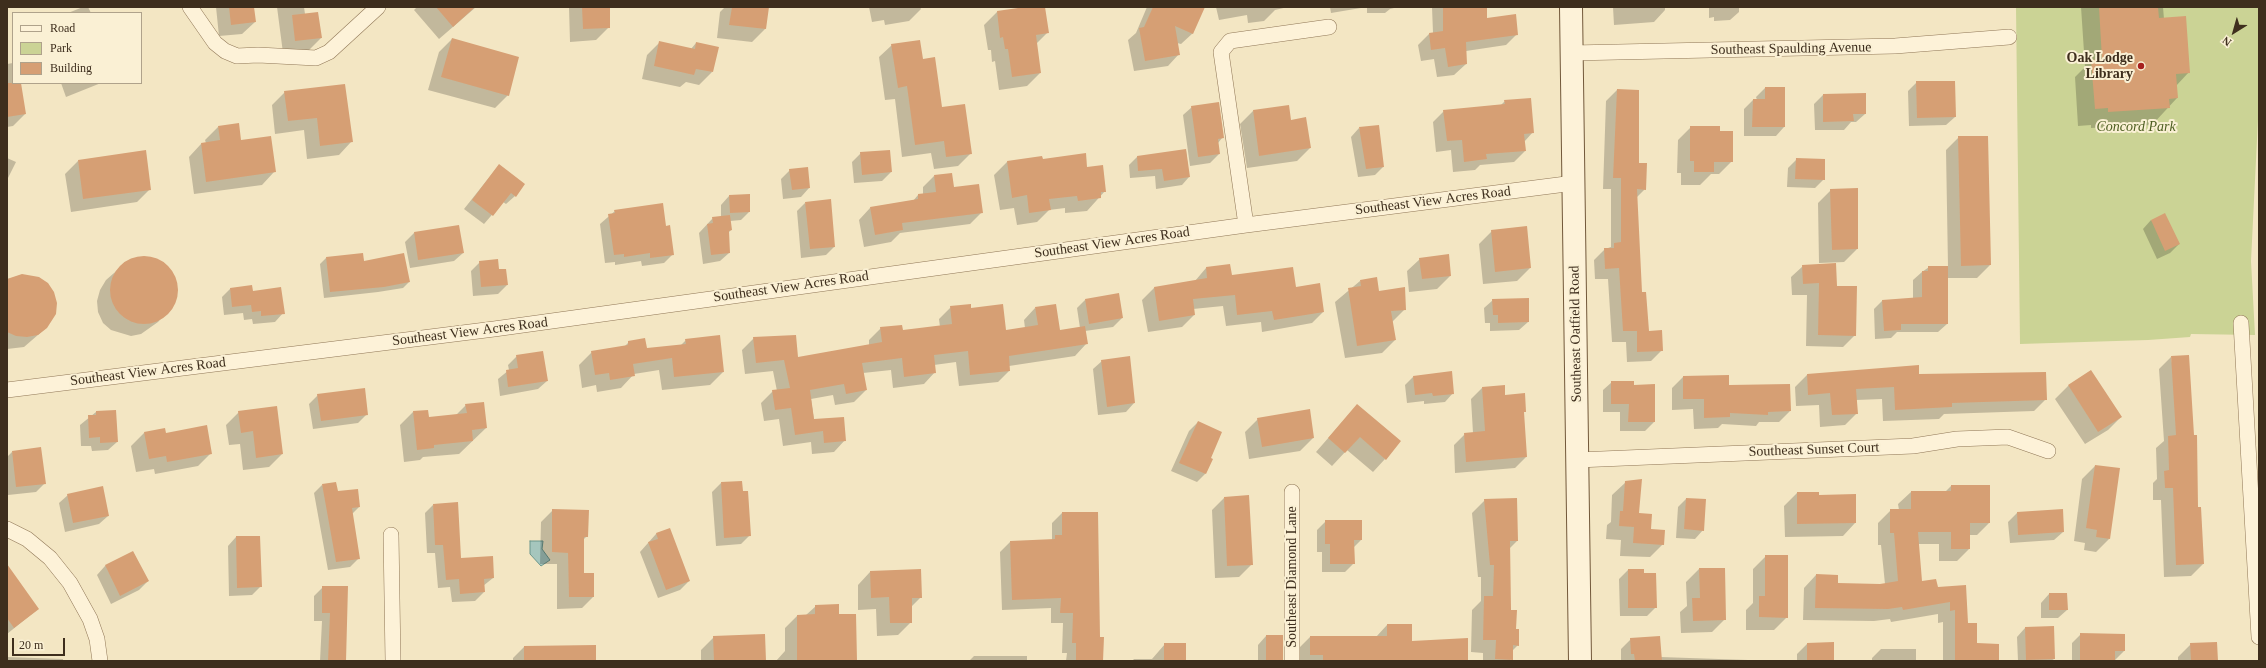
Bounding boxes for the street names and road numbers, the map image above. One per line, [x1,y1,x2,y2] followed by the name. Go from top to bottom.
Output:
[1711,39,1871,59] street label: Southeast Spaulding Avenue
[1354,183,1512,219] street label: Southeast View Acres Road
[1033,224,1191,262] street label: Southeast View Acres Road
[1566,265,1586,403] street label: Southeast Oatfield Road
[712,268,870,306] street label: Southeast View Acres Road
[391,314,549,350] street label: Southeast View Acres Road
[69,354,227,390] street label: Southeast View Acres Road
[1748,439,1880,461] street label: Southeast Sunset Court
[1284,506,1300,648] street label: Southeast Diamond Lane

